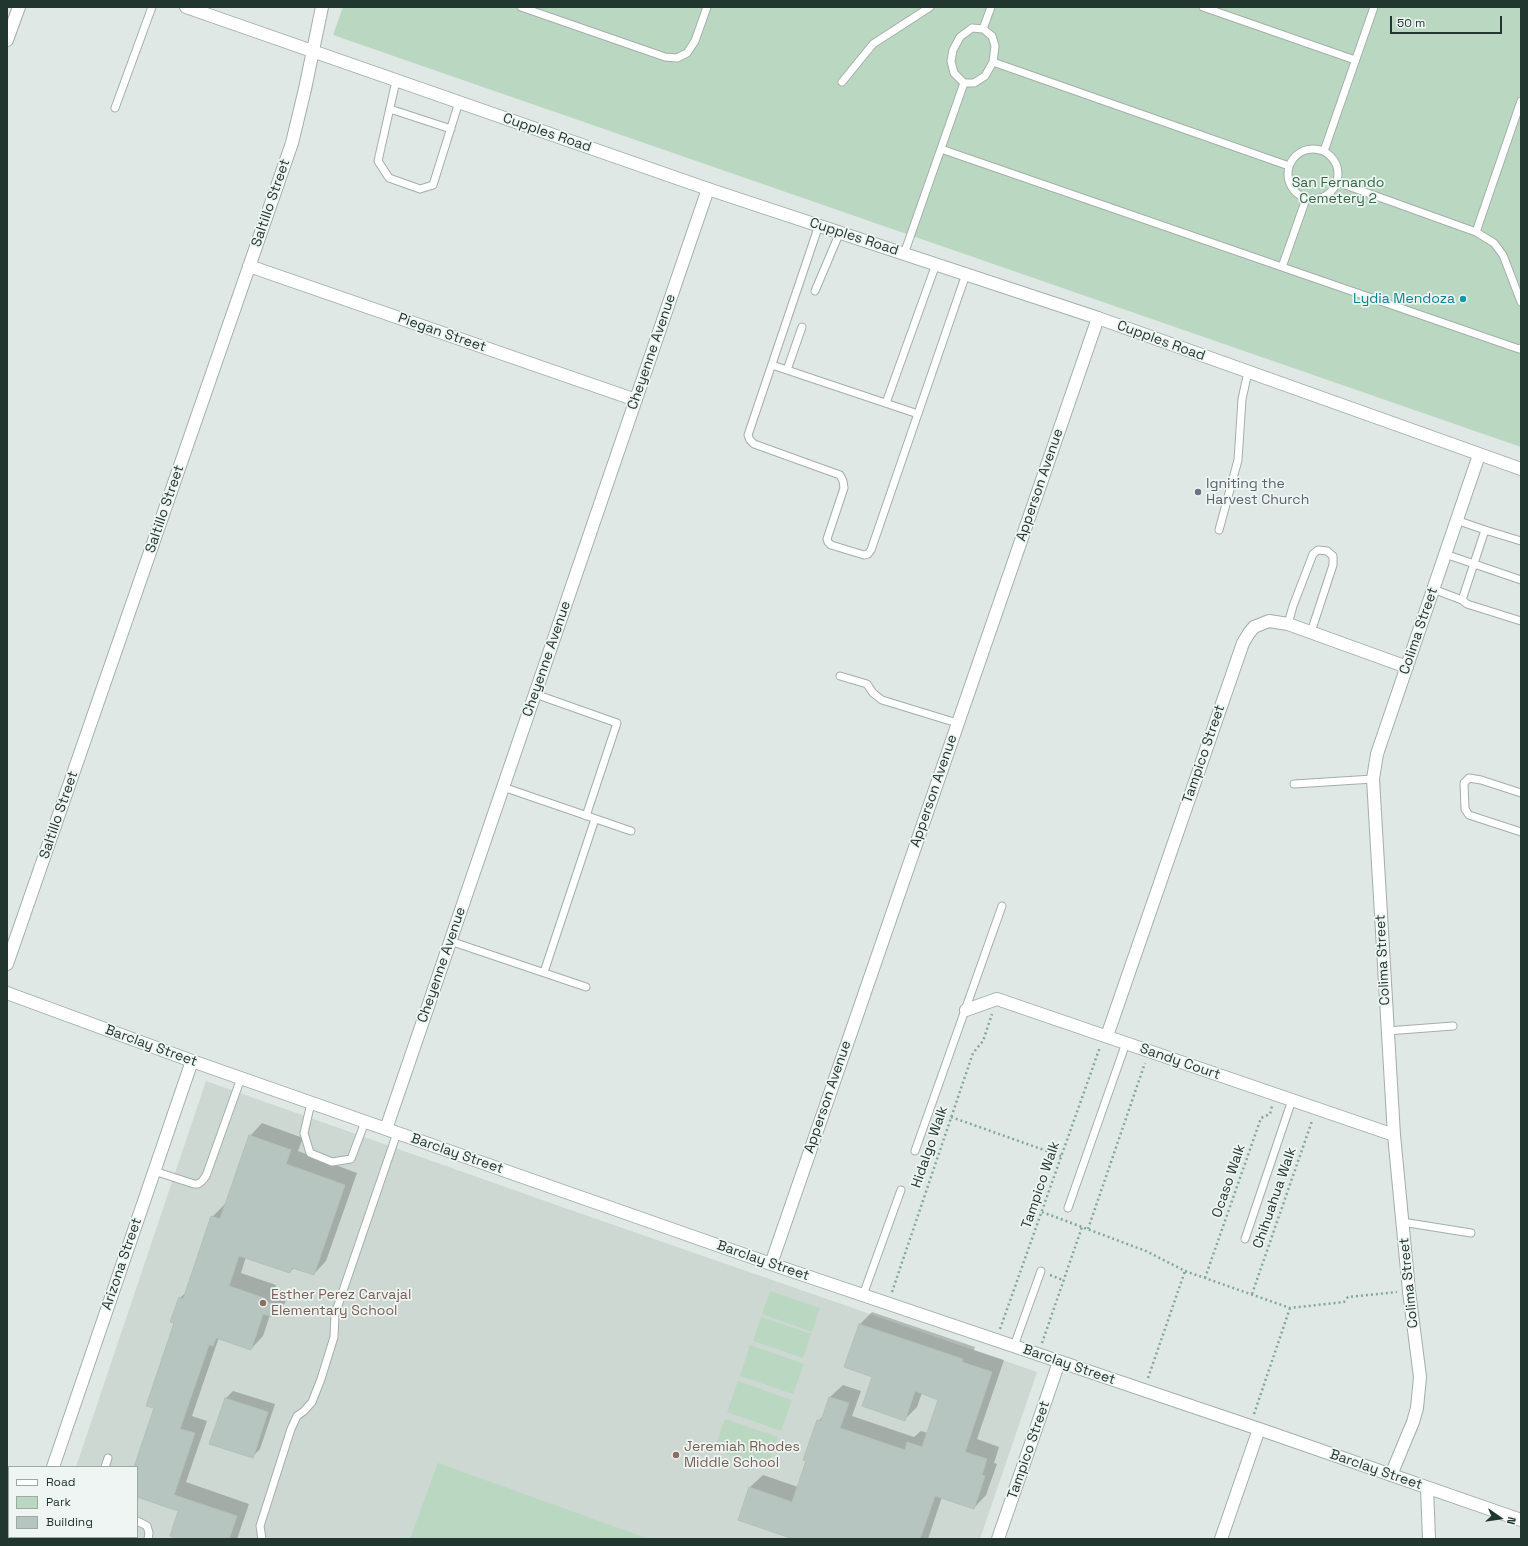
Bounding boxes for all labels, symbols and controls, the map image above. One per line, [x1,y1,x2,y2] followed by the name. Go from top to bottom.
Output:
[1392,8,1504,34] scale bar
[1397,15,1425,31] text: 50 m
[500,110,594,156] street label: Cupples Road
[248,157,294,249] street label: Saltillo Street
[1292,175,1384,208] park label: San Fernando Cemetery 2
[807,215,901,259] street label: Cupples Road
[1353,291,1455,307] place label: Lydia Mendoza
[624,292,680,412] street label: Cheyenne Avenue
[1458,294,1468,304] marker: Lydia Mendoza
[396,310,488,356] street label: Piegan Street
[1115,317,1207,365] street label: Cupples Road
[1013,427,1067,543] street label: Apperson Avenue
[142,463,188,555] street label: Saltillo Street
[1206,476,1309,508] place label: Igniting the Harvest Church
[1193,487,1203,497] marker: Igniting the Harvest Church
[1396,585,1442,677] street label: Colima Street
[519,599,575,719] street label: Cheyenne Avenue
[1179,703,1229,805] street label: Tampico Street
[907,733,961,849] street label: Apperson Avenue
[36,769,82,861] street label: Saltillo Street
[414,905,470,1025] street label: Cheyenne Avenue
[1372,914,1394,1006] street label: Colima Street
[103,1022,199,1070] street label: Barclay Street
[801,1039,855,1155] street label: Apperson Avenue
[1137,1040,1223,1084] street label: Sandy Court
[908,1104,952,1190] street label: Hidalgo Walk
[408,1130,506,1178] street label: Barclay Street
[1018,1139,1064,1231] street label: Tampico Walk
[1209,1142,1249,1220] street label: Ocaso Walk
[1250,1145,1300,1251] street label: Chihuahua Walk
[98,1216,146,1312] street label: Arizona Street
[714,1237,812,1285] street label: Barclay Street
[1396,1237,1422,1329] street label: Colima Street
[271,1287,411,1320] place label: Esther Perez Carvajal Elementary School
[258,1298,268,1308] marker: Esther Perez Carvajal Elementary School
[1020,1341,1118,1389] street label: Barclay Street
[1004,1399,1054,1501] street label: Tampico Street
[684,1439,800,1472] place label: Jeremiah Rhodes Middle School
[1327,1446,1425,1494] street label: Barclay Street
[671,1450,681,1460] marker: Jeremiah Rhodes Middle School
[8,1466,138,1538] legend
[46,1474,75,1490] text: Road
[46,1494,71,1510] text: Park
[1480,1498,1520,1538] north arrow
[46,1514,93,1530] text: Building
[1504,1516,1519,1526] text: N

